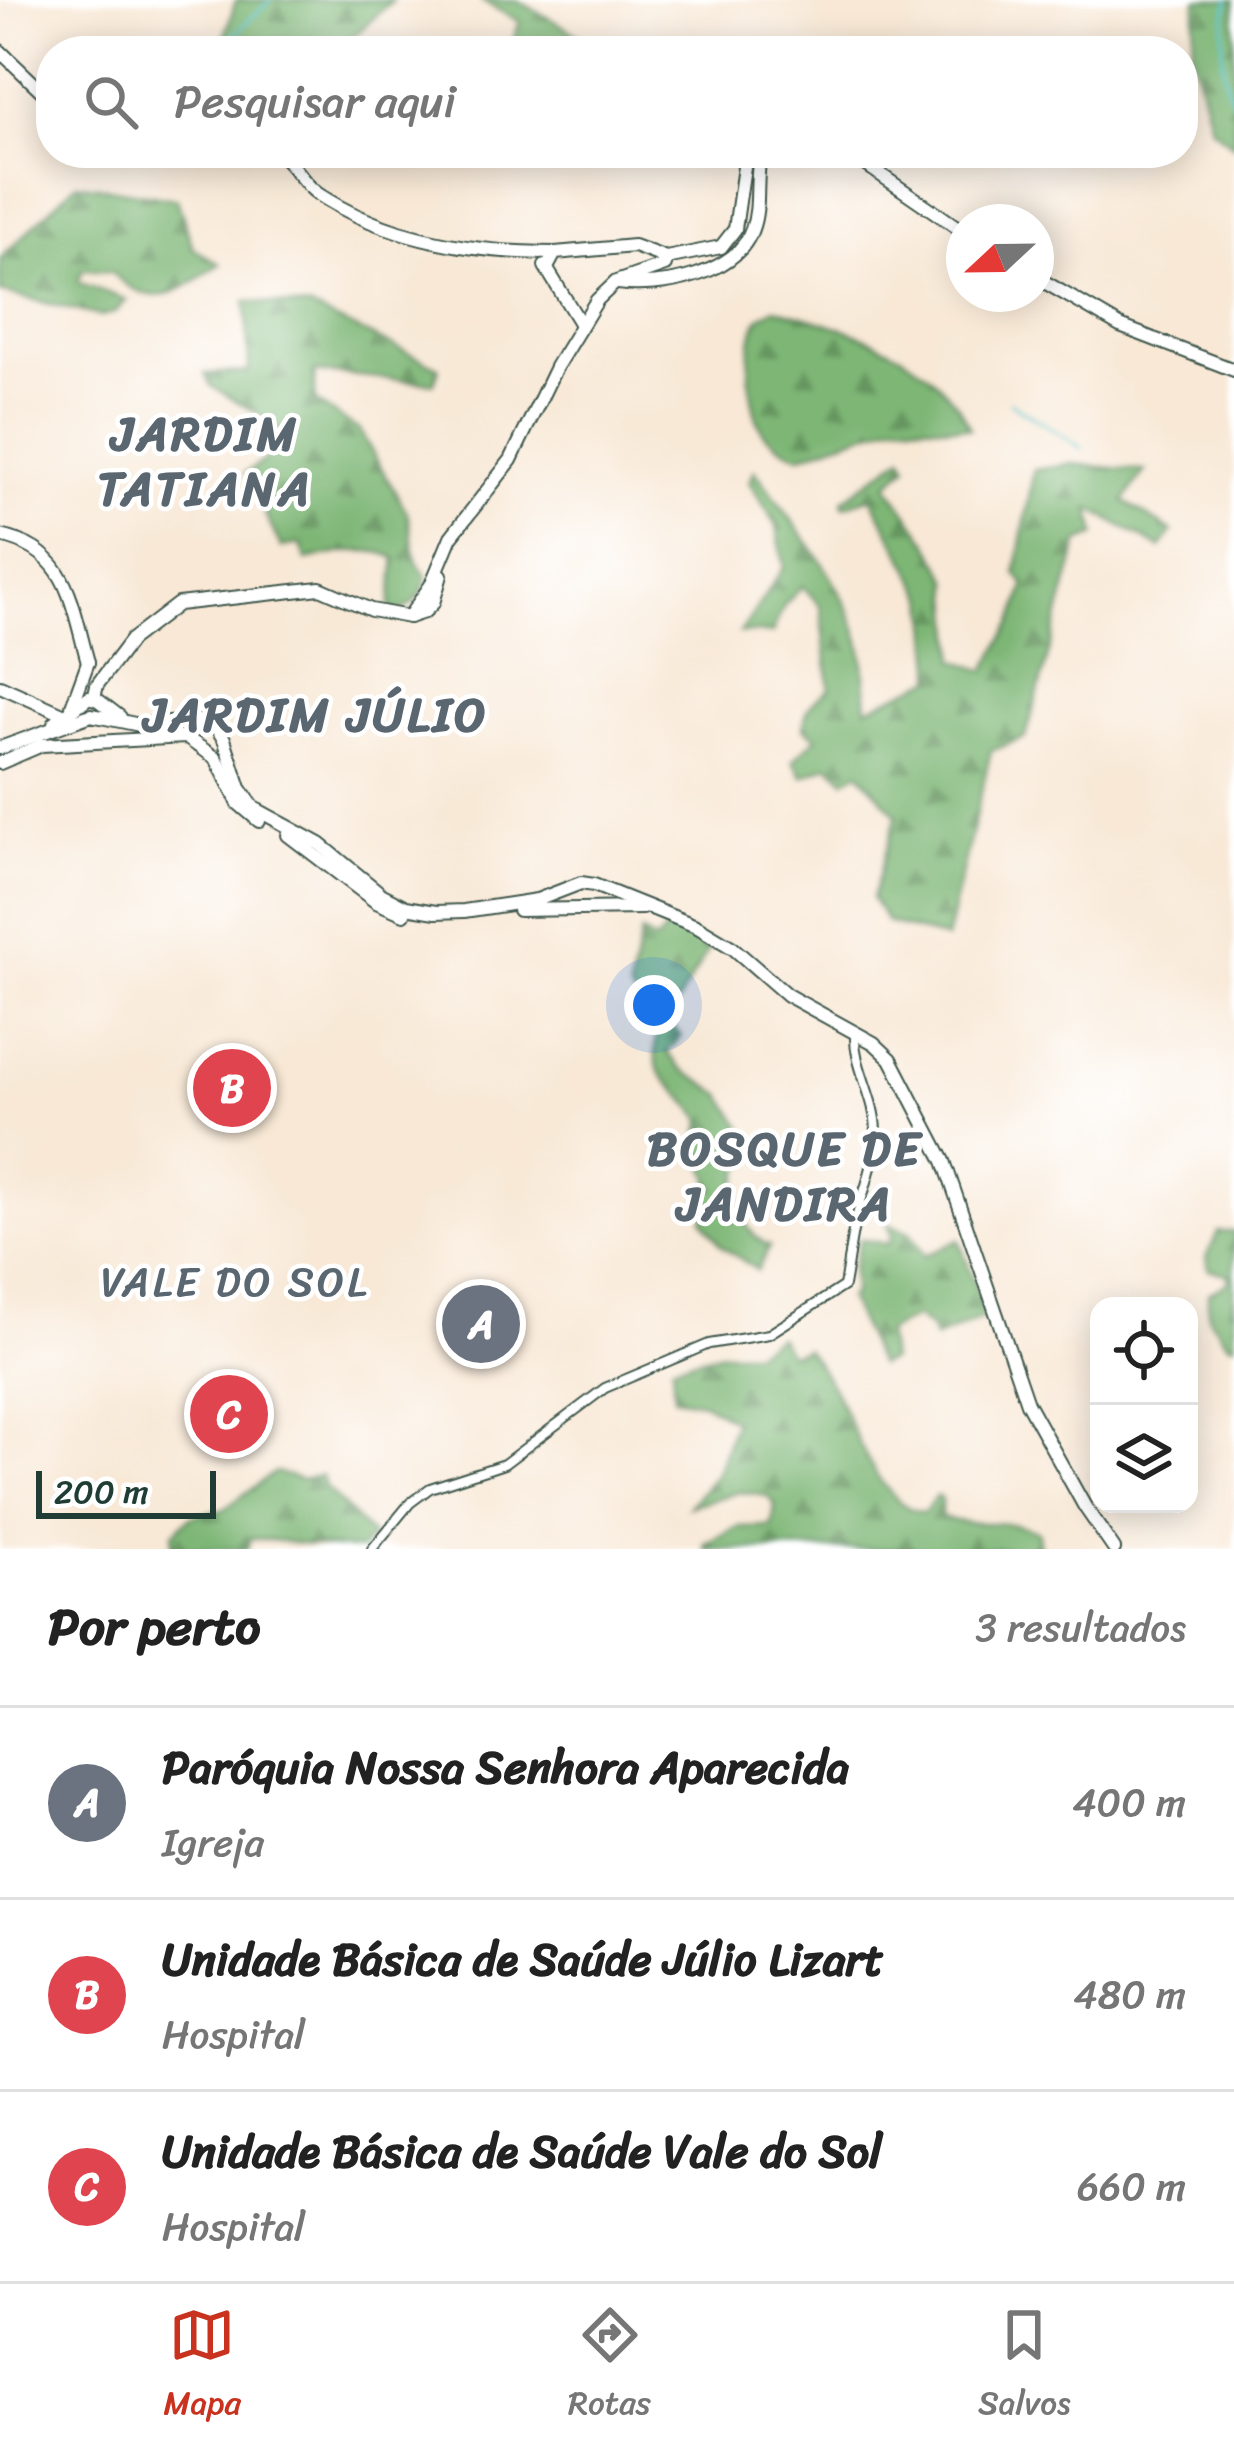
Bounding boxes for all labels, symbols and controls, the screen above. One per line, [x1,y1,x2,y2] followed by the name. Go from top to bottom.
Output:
[36,36,1198,168] search box
[174,62,456,142] text: Pesquisar aqui
[78,69,144,135] icon: search
[946,204,1054,312] north arrow
[97,391,313,531] district label: JARDIM TATIANA
[140,672,489,757] district label: JARDIM JÚLIO
[624,975,684,1035] your location
[193,1043,271,1133] pin: B
[647,1106,923,1246] district label: BOSQUE DE JANDIRA
[100,1245,370,1319] district label: VALE DO SOL
[442,1279,520,1369] pin: A
[1090,1297,1198,1513] map controls
[1090,1297,1198,1405] button: locate
[190,1369,268,1459] pin: C
[1090,1405,1198,1513] button: layers
[54,1463,149,1521] text: 200 m
[36,1465,216,1518] scale bar
[48,1582,261,1672] text: Por perto
[975,1593,1186,1662] text: 3 resultados
[162,1728,849,1808] text: Paróquia Nossa Senhora Aparecida
[74,1768,100,1837] text: A
[1072,1768,1186,1837] text: 400 m
[162,1808,264,1877] text: Igreja
[162,1920,884,2000] text: Unidade Básica de Saúde Júlio Lizart
[75,1960,99,2029] text: B
[1073,1960,1186,2029] text: 480 m
[162,2000,305,2069] text: Hospital
[162,2112,882,2192] text: Unidade Básica de Saúde Vale do Sol
[75,2152,99,2221] text: C
[1077,2152,1186,2221] text: 660 m
[162,2192,305,2261] text: Hospital
[164,2302,241,2432] tab: Mapa
[568,2302,651,2432] tab: Rotas
[978,2302,1070,2432] tab: Salvos

